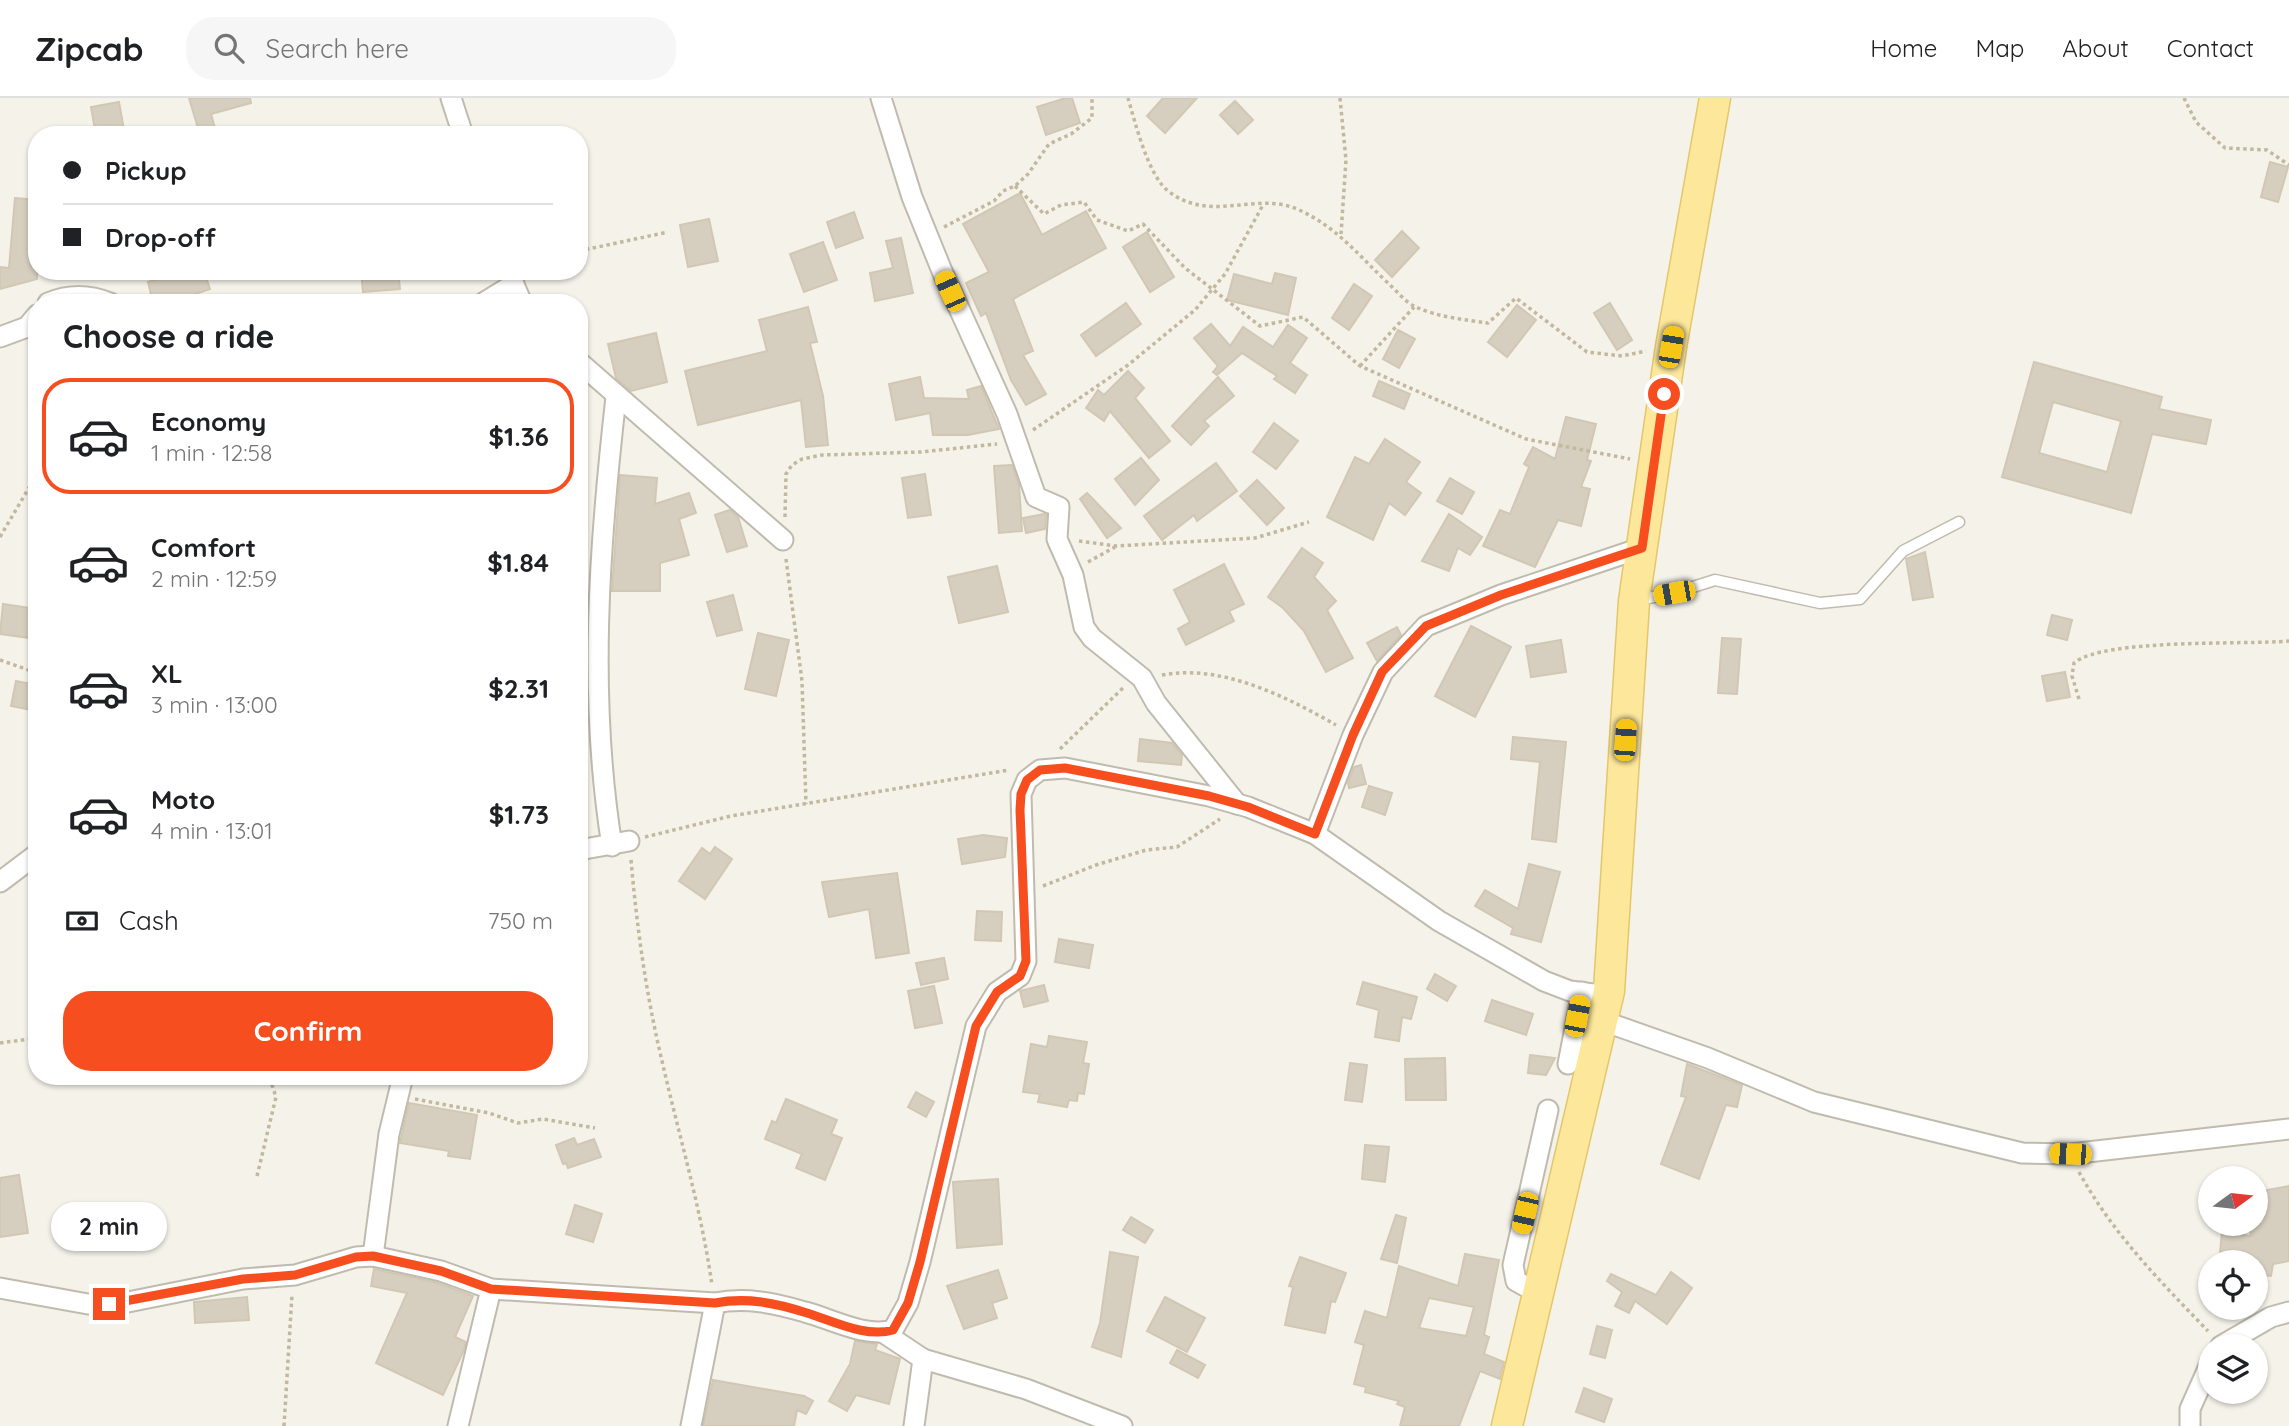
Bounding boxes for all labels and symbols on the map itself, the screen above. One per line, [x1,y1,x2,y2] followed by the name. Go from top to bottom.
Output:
[932,268,969,314] car
[1658,324,1685,370] car
[1648,378,1680,410] route start
[1652,579,1697,607] car
[1614,718,1637,762] car
[1563,993,1592,1039] car
[2049,1143,2092,1165] car
[2198,1166,2268,1236] north arrow
[1511,1190,1540,1236] car
[51,1202,167,1252] callout: 2 min
[93,1288,125,1320] route end

